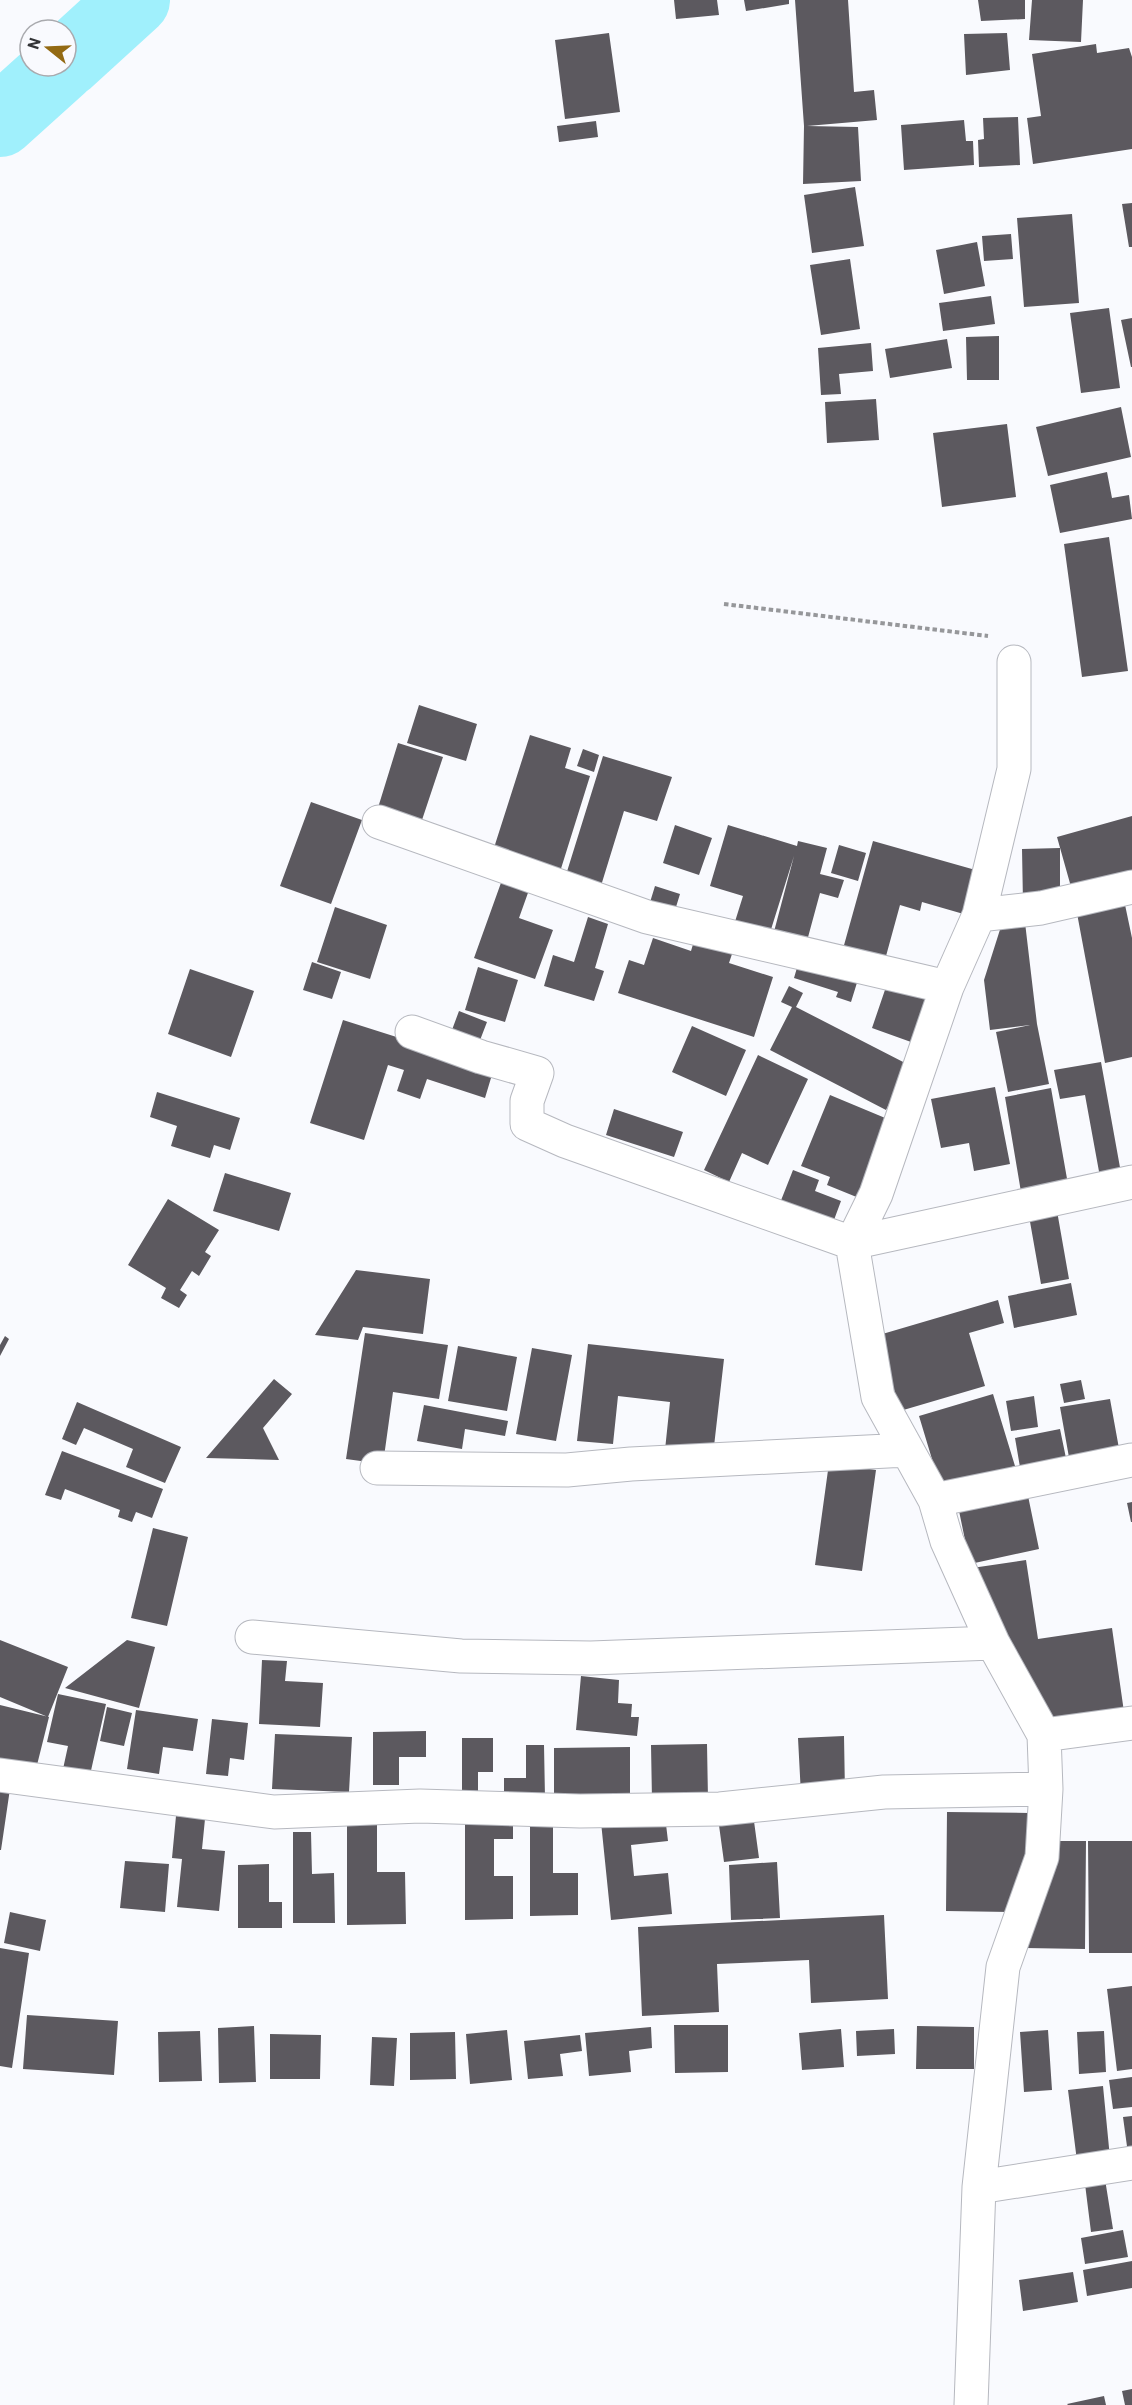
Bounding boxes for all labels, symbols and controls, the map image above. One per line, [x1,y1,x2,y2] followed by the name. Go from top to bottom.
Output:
[18,18,78,78] north arrow
[23,35,44,51] text: N

